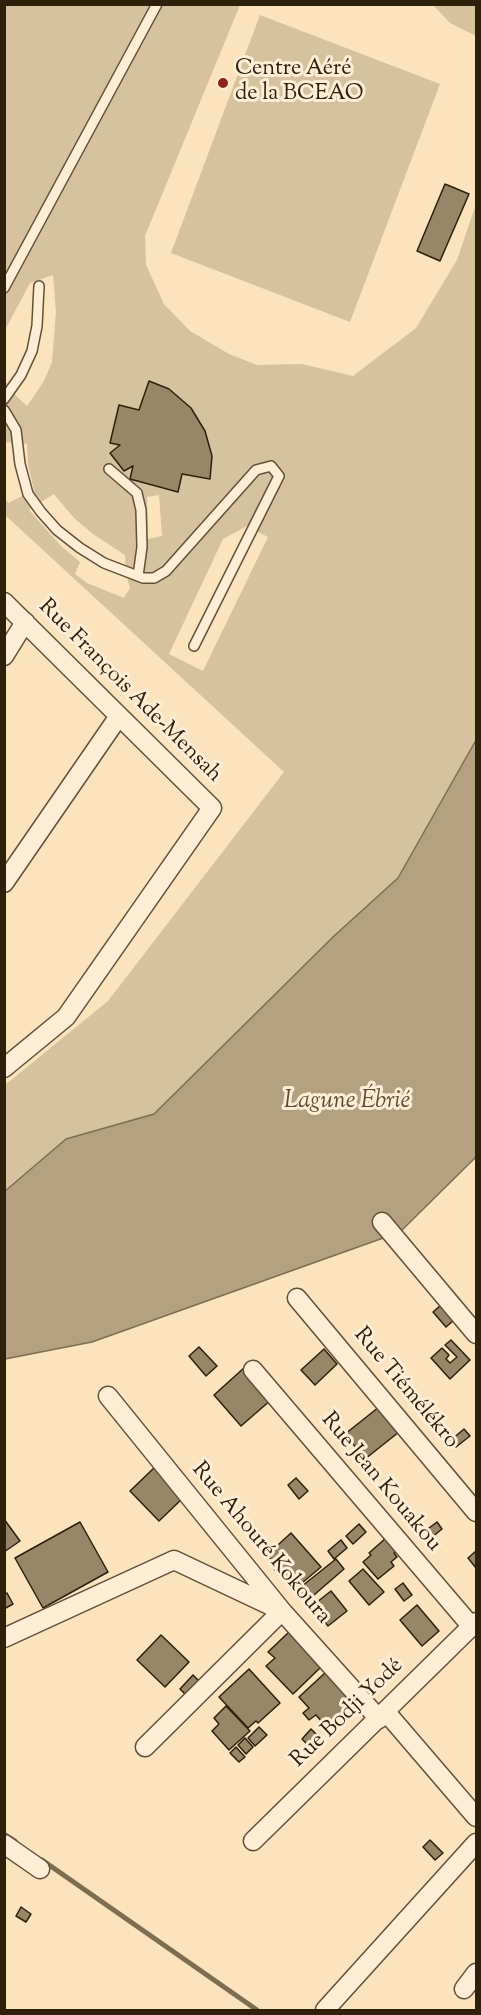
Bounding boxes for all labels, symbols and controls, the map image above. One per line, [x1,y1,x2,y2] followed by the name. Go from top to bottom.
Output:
[235,57,364,108] place label: Centre Aéré de la BCEAO
[216,76,230,90] marker: Centre Aéré de la BCEAO
[32,595,226,789] street label: Rue François Ade-Mensah
[284,1089,410,1117] water label: Lagune Ébrié
[347,1323,463,1455] street label: Rue Tiémélékro
[314,1408,446,1558] street label: Rue Jean Kouakou
[185,1458,335,1630] street label: Rue Ahouré Kokoura
[286,1654,410,1774] street label: Rue Bodji Yodé

